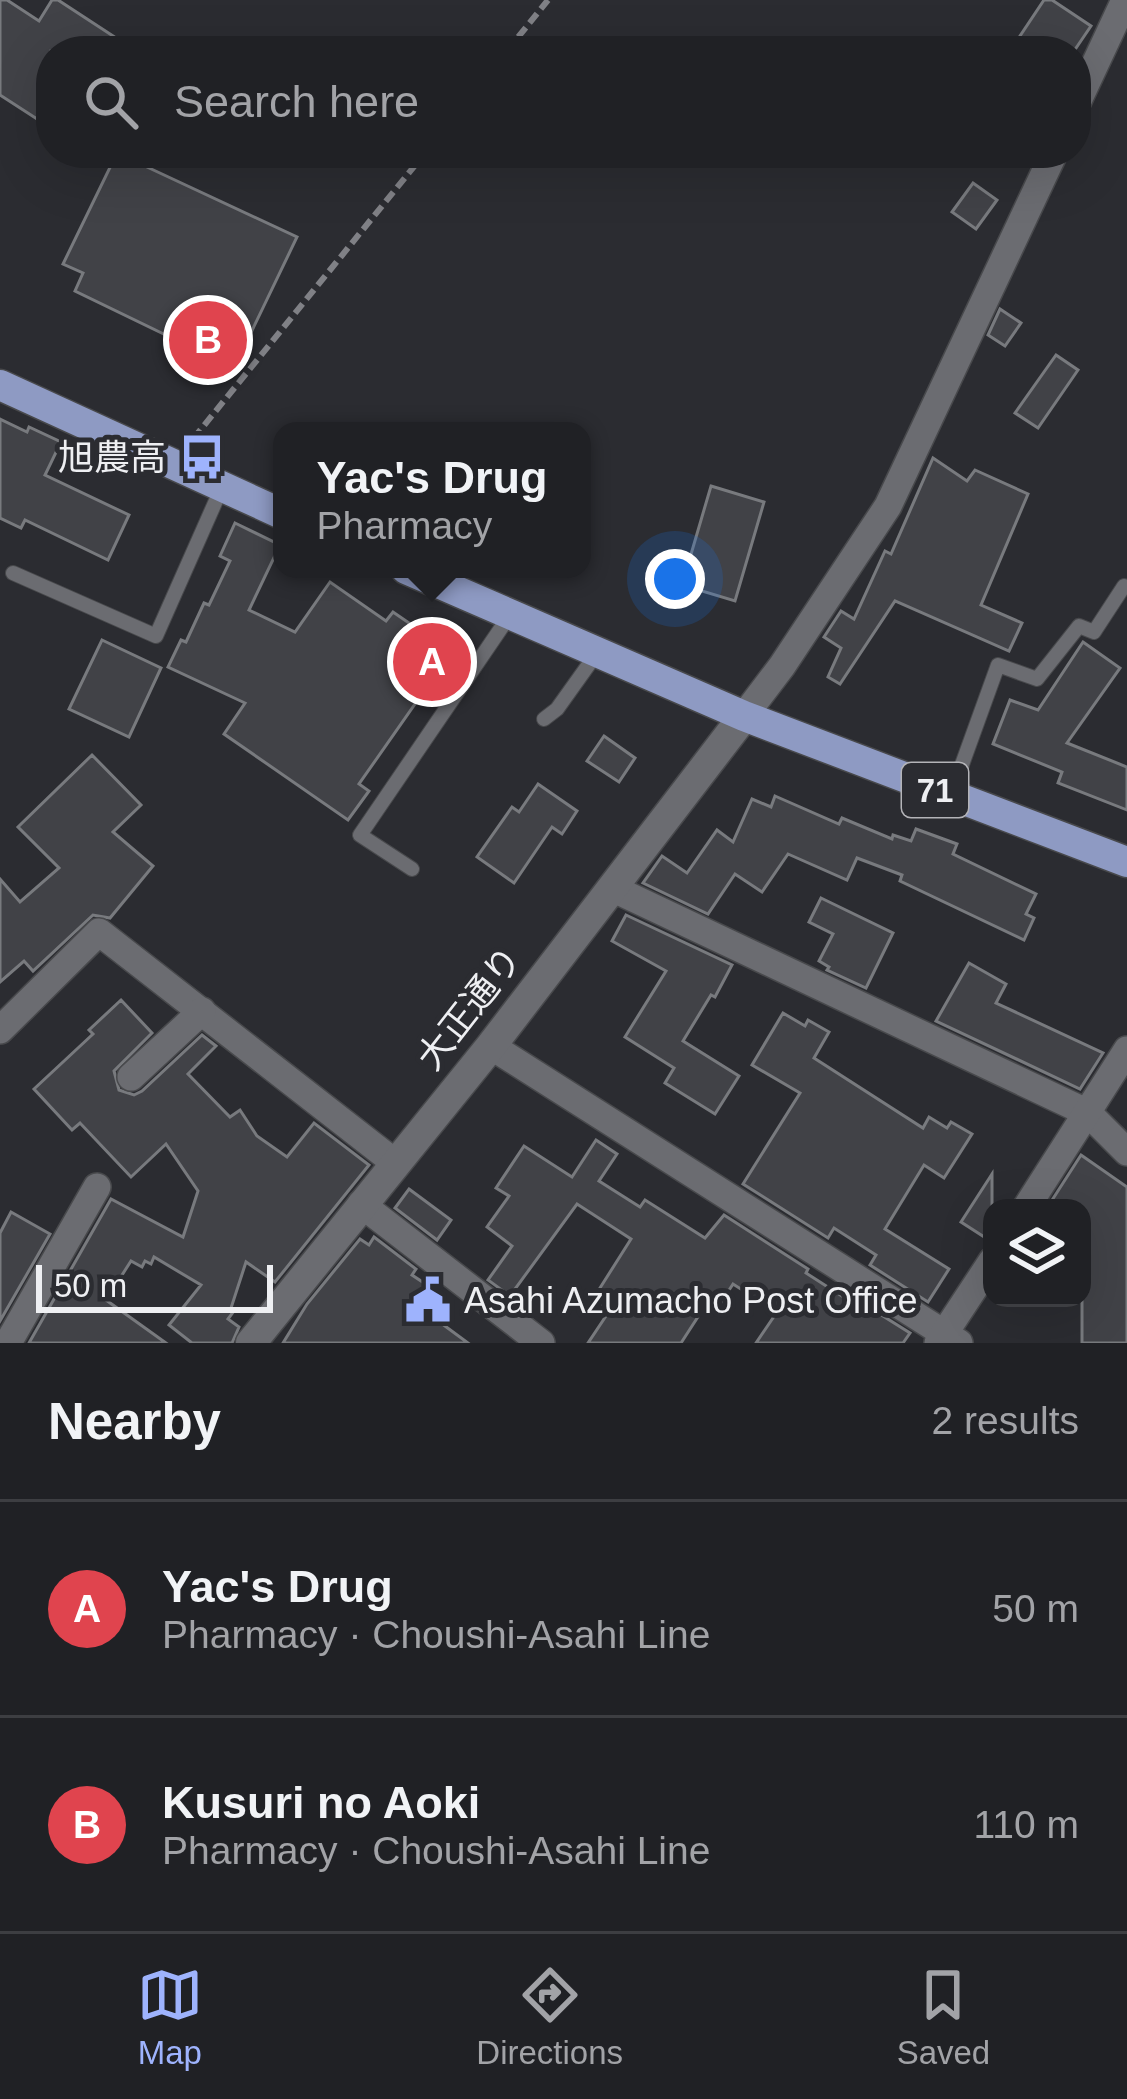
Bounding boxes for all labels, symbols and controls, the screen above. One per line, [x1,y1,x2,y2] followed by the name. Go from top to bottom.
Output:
[36,36,1091,168] search box
[78,69,144,135] icon: search
[174,76,419,127] text: Search here
[169,295,247,385] pin: B
[273,422,591,578] popup
[177,432,227,482] bus stop icon: 旭農高
[58,437,166,478] place label: 旭農高
[317,452,547,503] text: Yac's Drug
[317,504,492,547] text: Pharmacy
[645,549,705,609] your location
[393,617,471,707] pin: A
[902,763,968,817] road number: 71
[409,939,529,1077] street label: 大正通り
[983,1199,1091,1307] map controls
[983,1199,1091,1307] button: layers
[36,1259,273,1312] scale bar
[54,1267,127,1304] text: 50 m
[403,1275,453,1325] public building icon: Asahi Azumacho Post Office
[464,1280,918,1321] place label: Asahi Azumacho Post Office
[48,1393,221,1450] text: Nearby
[932,1399,1079,1442] text: 2 results
[162,1561,393,1612] text: Yac's Drug
[73,1587,101,1630] text: A
[992,1587,1079,1630] text: 50 m
[162,1613,710,1656] text: Pharmacy · Choushi-Asahi Line
[162,1777,480,1828] text: Kusuri no Aoki
[73,1803,101,1846] text: B
[974,1803,1079,1846] text: 110 m
[162,1829,710,1872] text: Pharmacy · Choushi-Asahi Line
[137,1962,203,2072] tab: Map
[476,1962,623,2072] tab: Directions
[897,1962,990,2072] tab: Saved

